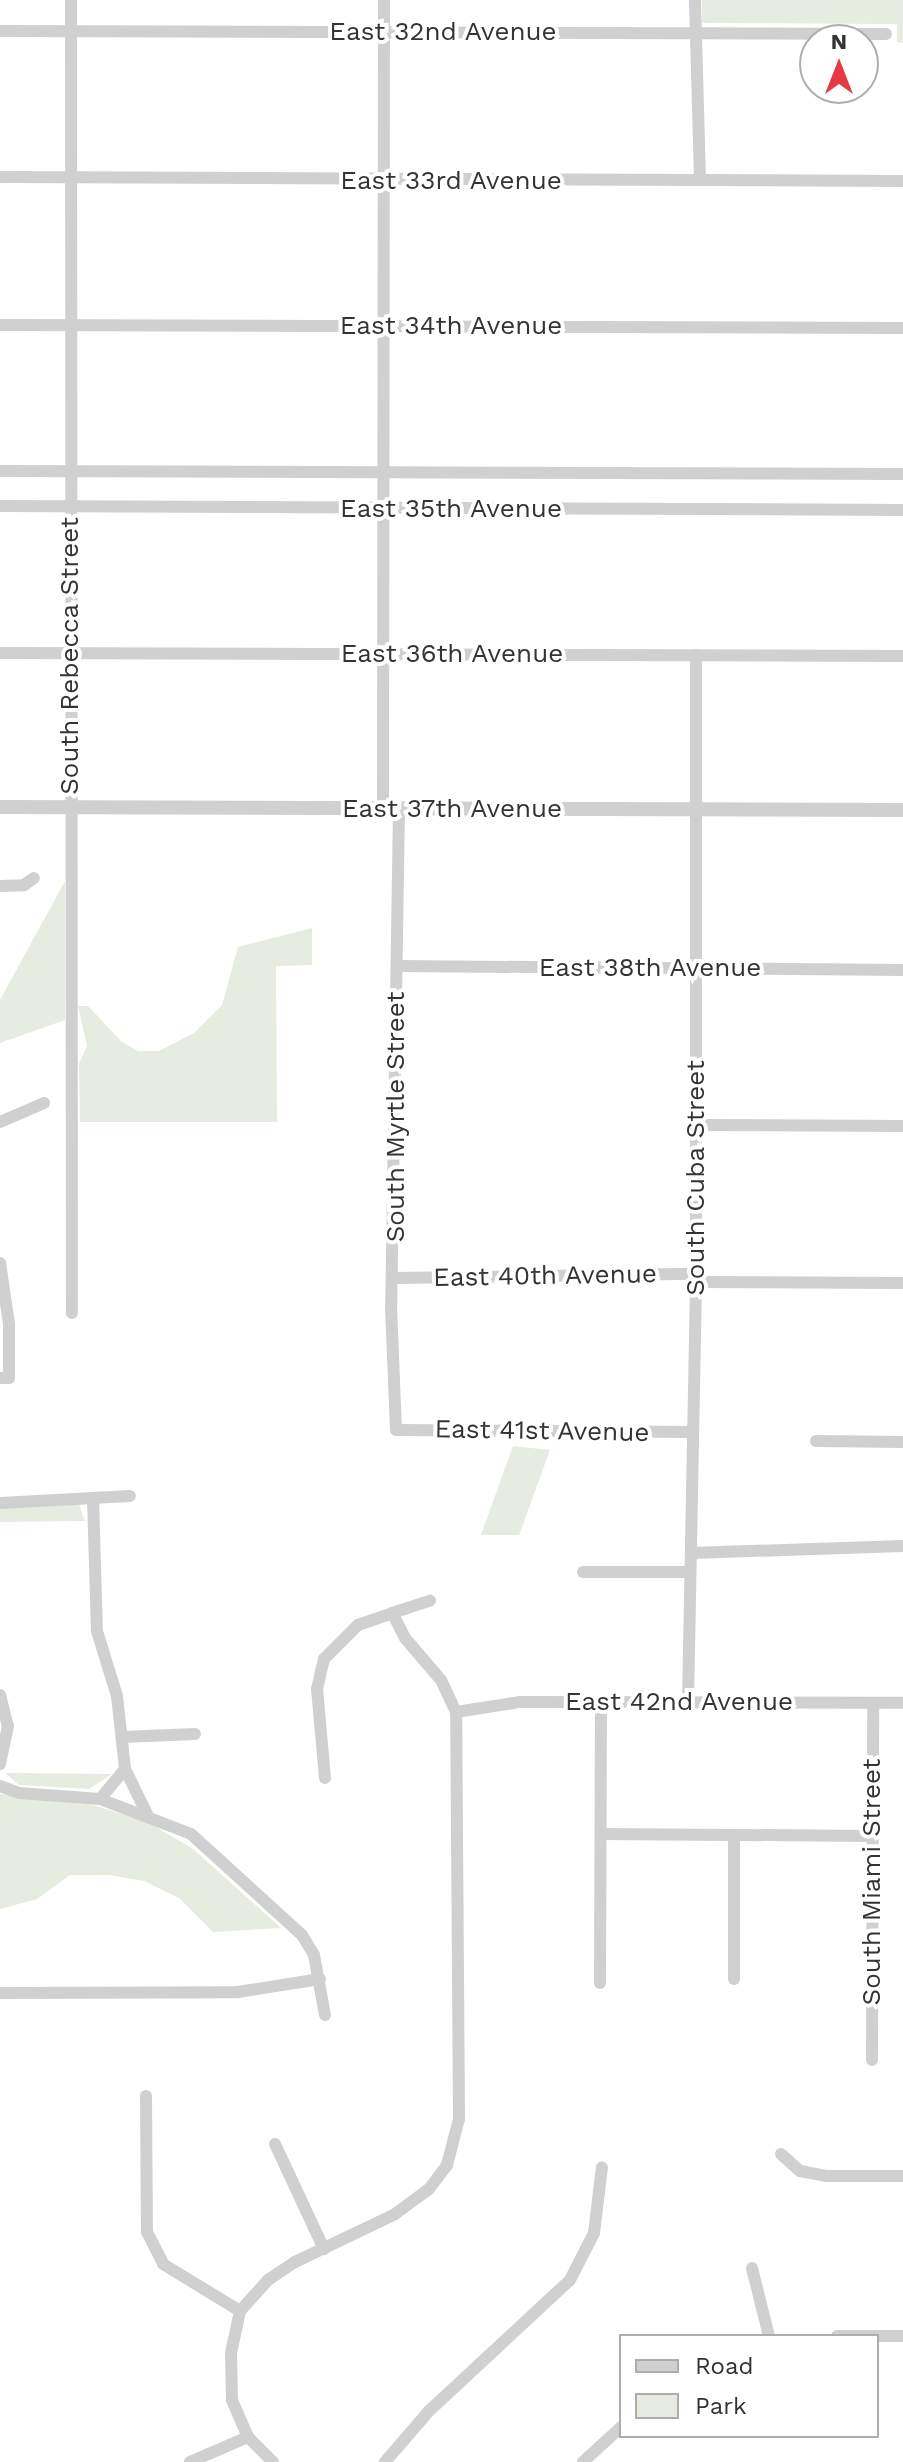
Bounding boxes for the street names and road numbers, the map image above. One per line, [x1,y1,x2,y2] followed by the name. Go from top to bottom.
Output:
[329,16,557,48] street label: East 32nd Avenue
[340,165,562,197] street label: East 33rd Avenue
[339,310,563,342] street label: East 34th Avenue
[340,493,562,525] street label: East 35th Avenue
[54,517,86,795] street label: South Rebecca Street
[340,638,564,670] street label: East 36th Avenue
[341,793,563,825] street label: East 37th Avenue
[538,952,762,984] street label: East 38th Avenue
[380,992,412,1242] street label: South Myrtle Street
[680,1060,712,1296] street label: South Cuba Street
[432,1258,658,1294] street label: East 40th Avenue
[434,1414,650,1448] street label: East 41st Avenue
[564,1686,794,1718] street label: East 42nd Avenue
[856,1759,888,2005] street label: South Miami Street

